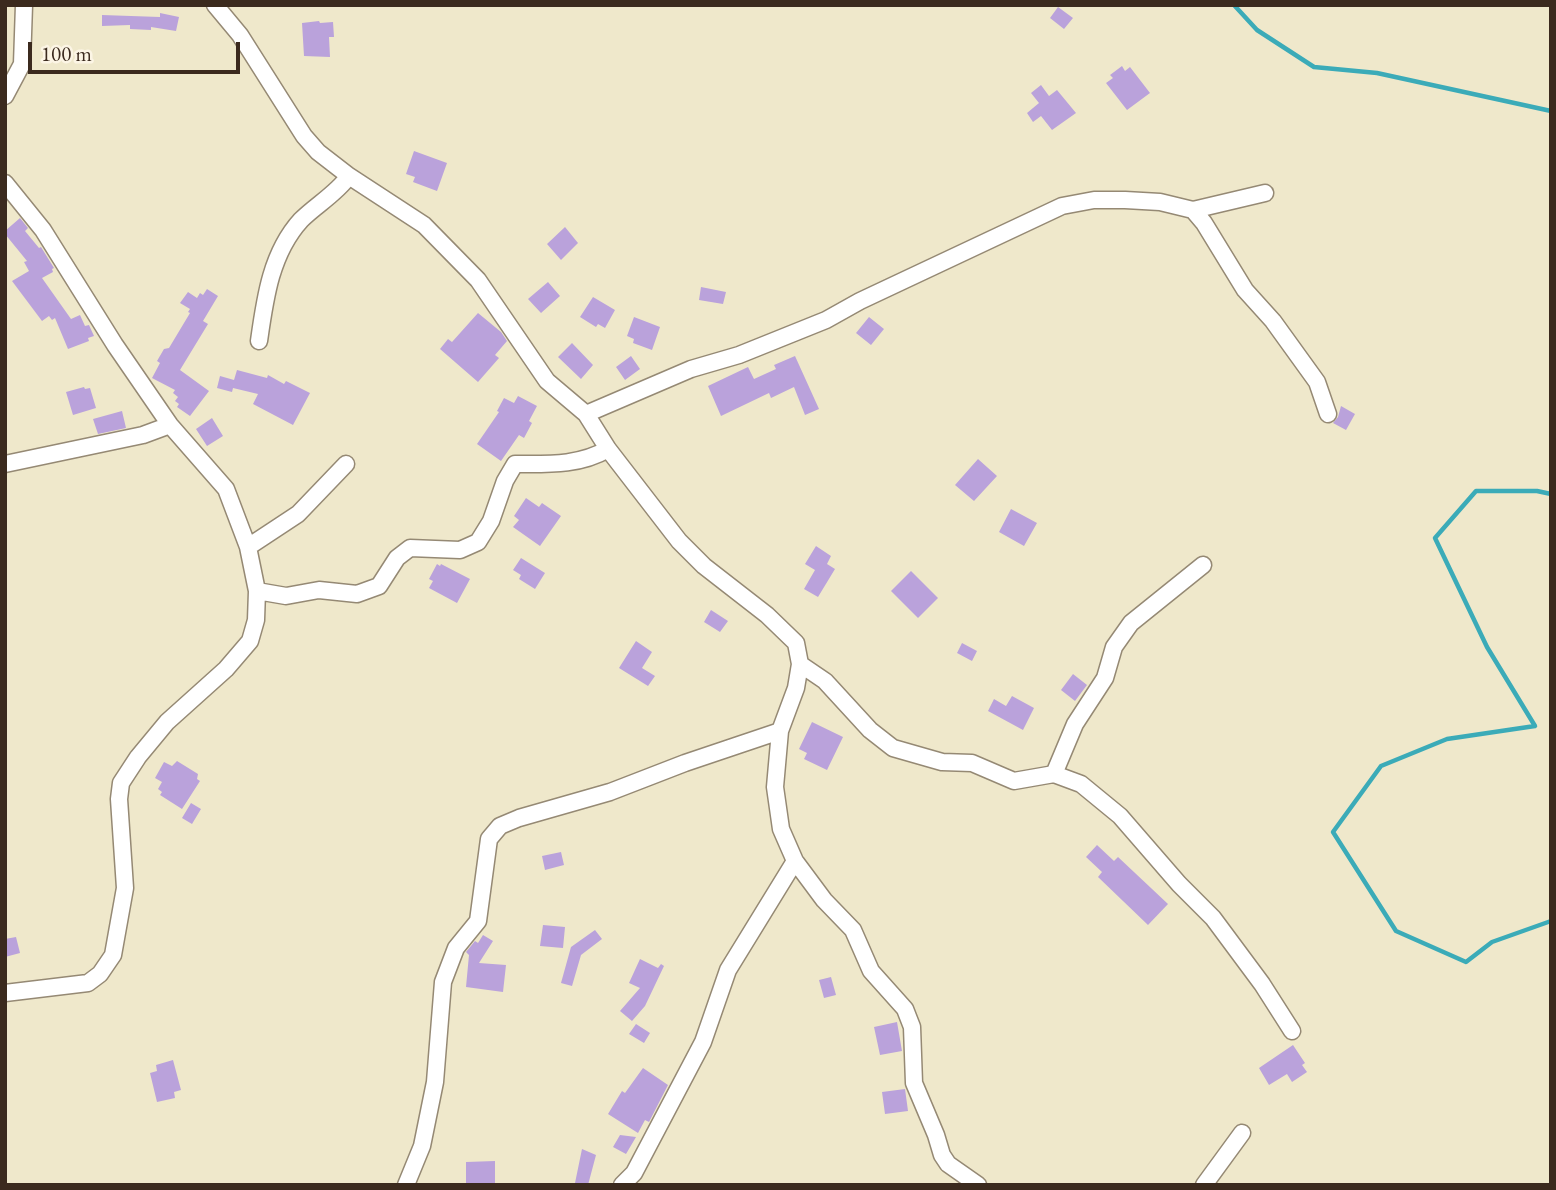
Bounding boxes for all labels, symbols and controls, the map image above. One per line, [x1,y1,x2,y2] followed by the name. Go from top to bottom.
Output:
[32,28,243,72] scale bar
[41,40,92,67] text: 100 m

